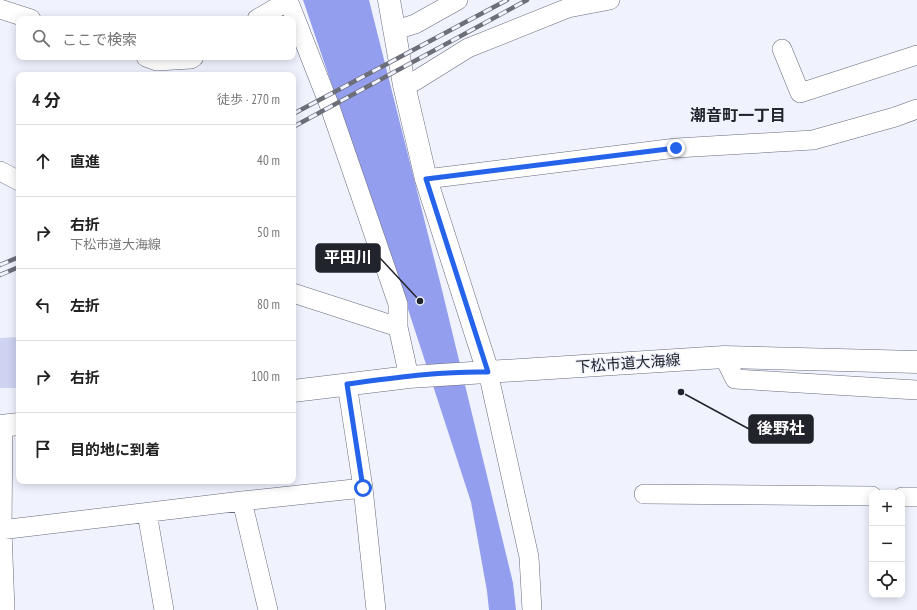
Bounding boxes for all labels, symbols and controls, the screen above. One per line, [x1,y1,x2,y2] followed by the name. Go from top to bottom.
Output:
[16,16,296,60] search box
[30,27,52,49] icon: search
[62,30,137,49] text: ここで検索
[32,89,61,111] text: 4 分
[217,91,280,108] text: 徒歩 · 270 m
[690,105,786,125] district label: 潮音町一丁目
[667,139,685,157] route end
[32,150,54,172] icon: ahead
[70,152,100,171] text: 直進
[257,152,280,169] text: 40 m
[70,215,100,234] text: 右折
[32,222,54,244] icon: right
[257,224,280,241] text: 50 m
[70,236,161,253] text: 下松市道大海線
[316,244,380,272] callout: 平田川
[324,247,372,267] text: 平田川
[32,294,54,316] icon: left
[70,296,100,315] text: 左折
[257,296,280,313] text: 80 m
[575,350,681,376] street label: 下松市道大海線
[32,366,54,388] icon: right
[70,368,100,387] text: 右折
[251,368,280,385] text: 100 m
[749,415,813,443] callout: 後野社
[757,418,805,438] text: 後野社
[32,438,54,460] icon: arrive
[70,440,160,459] text: 目的地に到着
[354,479,372,497] route start
[869,490,905,598] map controls
[869,490,905,526] button: +
[869,526,905,562] button: −
[869,562,905,598] button: locate

